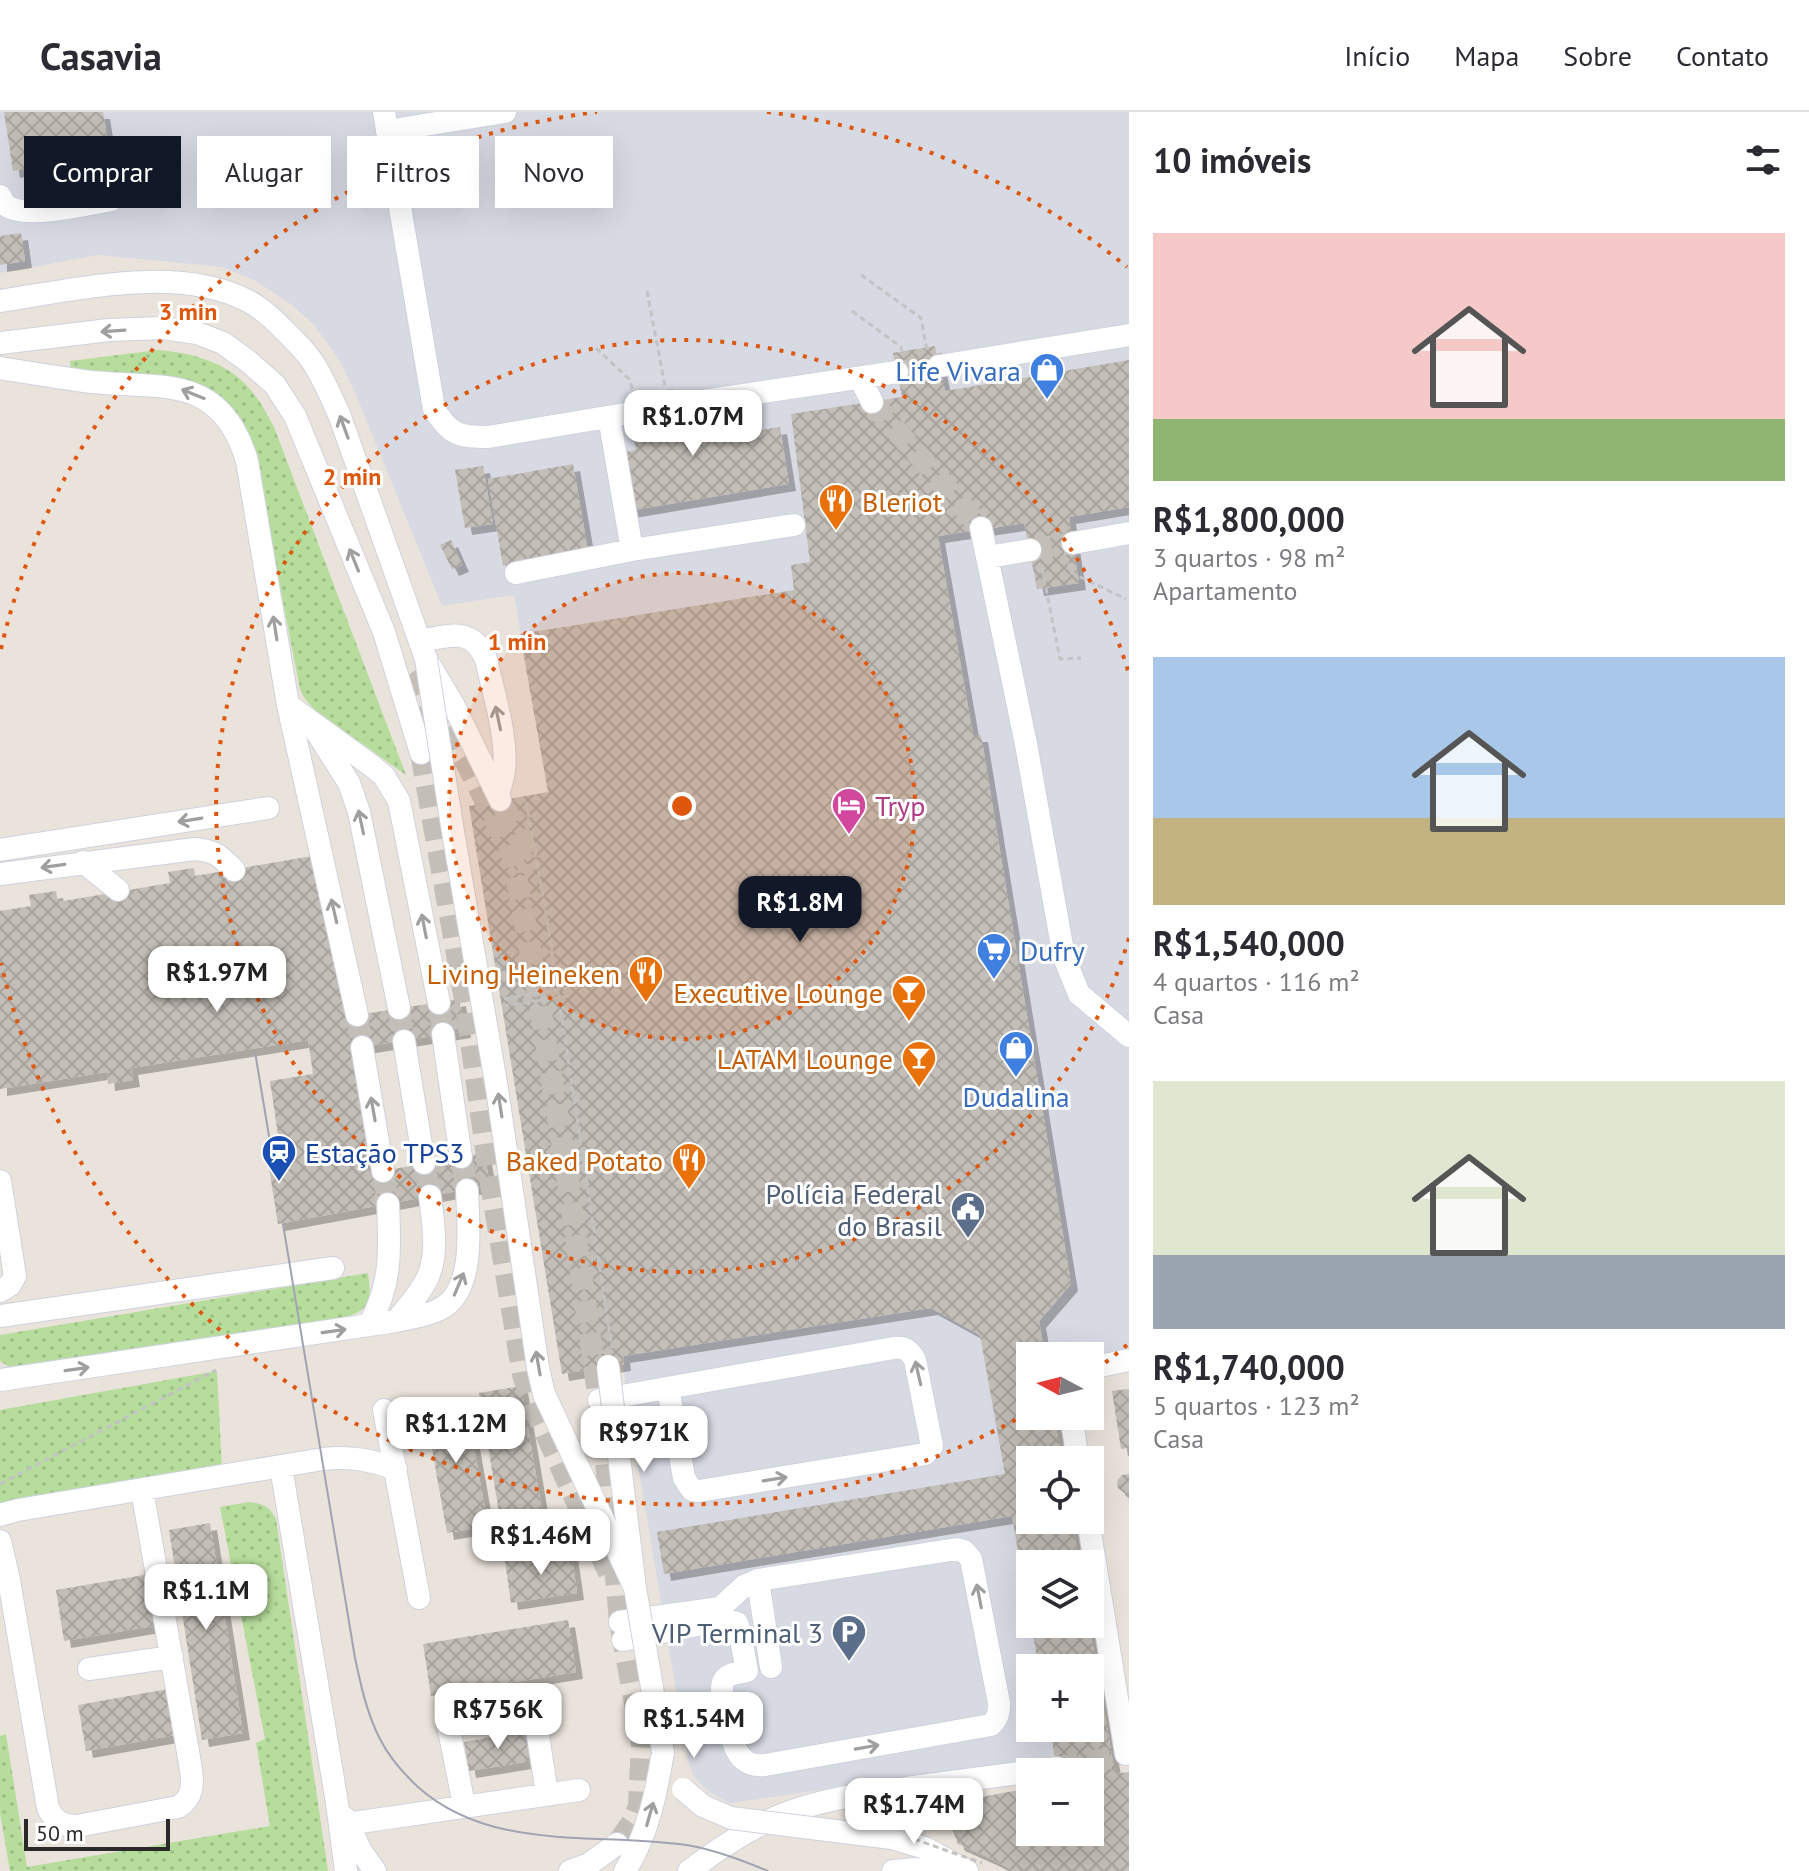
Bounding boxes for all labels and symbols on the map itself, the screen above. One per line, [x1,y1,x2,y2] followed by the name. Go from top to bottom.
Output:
[159,296,217,327] text: 3 min
[100,324,127,339] one-way arrow
[1028,351,1066,401] shop icon: Life Vivara
[895,352,1021,389] place label: Life Vivara
[181,386,206,400] one-way arrow
[619,390,767,458] pin: R$1.07M
[335,415,350,440] one-way arrow
[323,461,381,492] text: 2 min
[817,482,855,532] restaurant icon: Bleriot
[862,483,943,520] place label: Bleriot
[346,548,361,573] one-way arrow
[267,616,282,642] one-way arrow
[488,626,546,657] text: 1 min
[490,706,505,732] one-way arrow
[830,786,868,836] hotel icon: Tryp
[875,787,925,824] place label: Tryp
[668,792,696,820] centre of rings
[353,810,368,836] one-way arrow
[178,813,204,828] one-way arrow
[40,859,66,874] one-way arrow
[735,876,865,944] pin: R$1.8M
[326,899,341,925] one-way arrow
[415,914,430,939] one-way arrow
[975,931,1013,981] supermarket icon: Dufry
[1020,932,1085,969] place label: Dufry
[143,946,291,1014] pin: R$1.97M
[627,954,665,1004] restaurant icon: Living Heineken
[426,955,620,992] place label: Living Heineken
[890,973,928,1023] bar icon: Executive Lounge
[673,974,883,1011] place label: Executive Lounge
[997,1029,1035,1079] shop icon: Dudalina
[900,1039,938,1089] bar icon: LATAM Lounge
[717,1040,893,1077] place label: LATAM Lounge
[962,1078,1070,1115] place label: Dudalina
[492,1093,507,1119] one-way arrow
[364,1097,379,1122] one-way arrow
[260,1133,298,1183] station icon: Estação TPS3
[305,1134,465,1171] place label: Estação TPS3
[670,1141,708,1191] restaurant icon: Baked Potato
[506,1142,663,1179] place label: Baked Potato
[766,1175,942,1244] place label: Polícia Federal do Brasil
[949,1190,987,1240] public building icon: Polícia Federal do Brasil
[453,1273,468,1297] one-way arrow
[321,1323,346,1338] one-way arrow
[1016,1342,1104,1430] north arrow
[529,1350,544,1376] one-way arrow
[64,1361,89,1376] one-way arrow
[910,1361,925,1387] one-way arrow
[382,1397,530,1465] pin: R$1.12M
[579,1406,709,1474] pin: R$971K
[761,1470,787,1485] one-way arrow
[467,1509,615,1577] pin: R$1.46M
[141,1564,271,1632] pin: R$1.1M
[971,1584,986,1609] one-way arrow
[830,1613,868,1663] parking icon: VIP Terminal 3
[651,1614,823,1651] place label: VIP Terminal 3
[433,1683,563,1751] pin: R$756K
[620,1692,768,1760] pin: R$1.54M
[854,1739,879,1754] one-way arrow
[840,1778,988,1846] pin: R$1.74M
[643,1801,658,1827] one-way arrow
[24,1815,170,1851] scale bar

